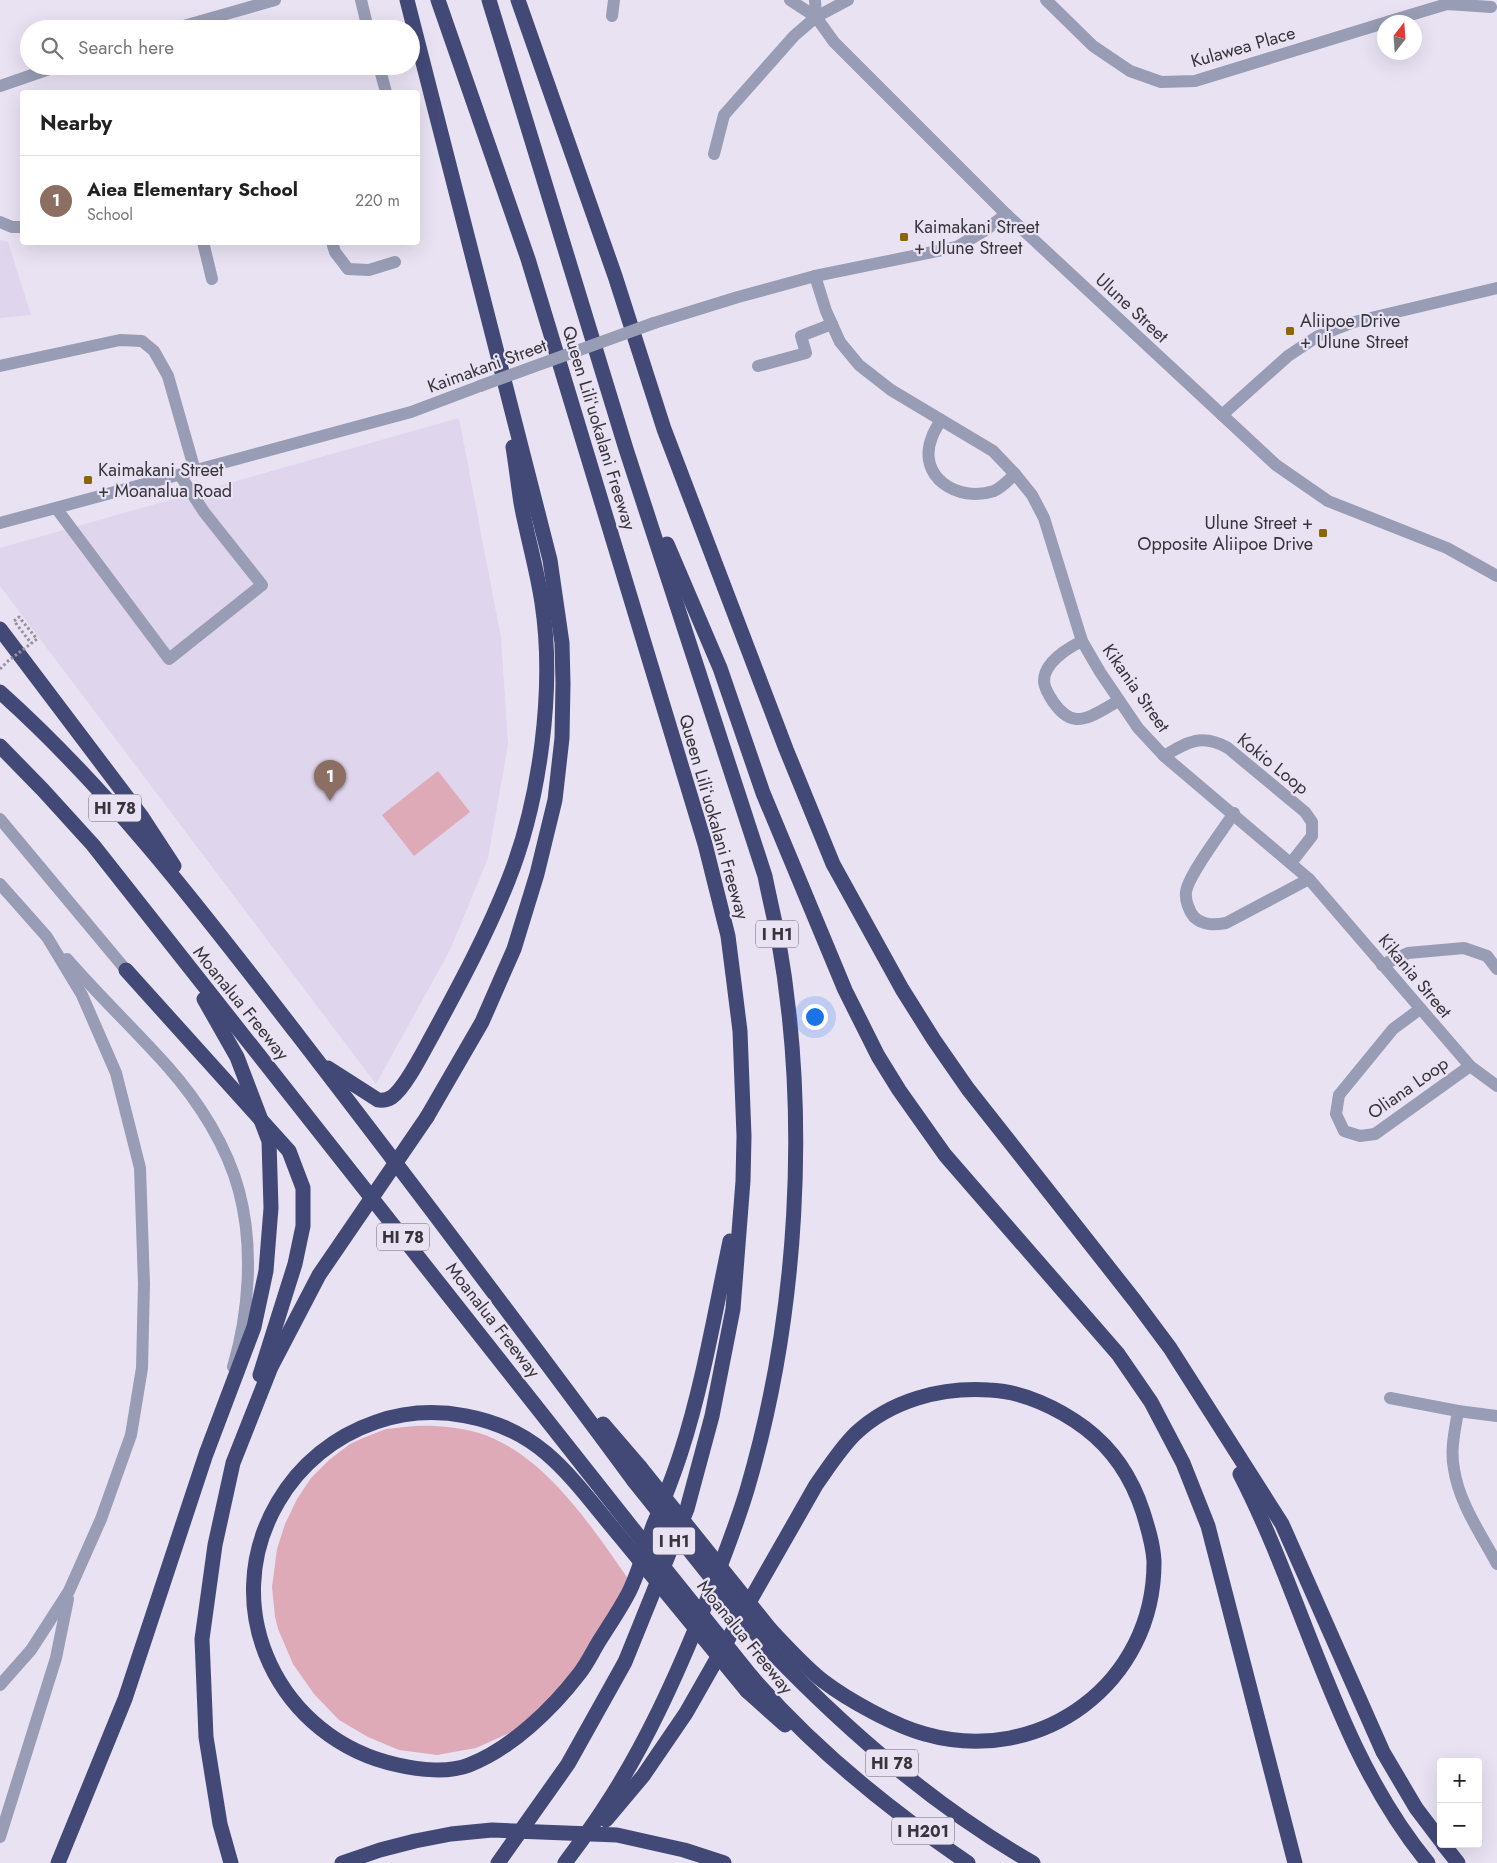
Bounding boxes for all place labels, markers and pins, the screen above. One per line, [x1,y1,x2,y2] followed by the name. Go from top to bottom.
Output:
[914,214,1040,261] place label: Kaimakani Street + Ulune Street
[898,231,910,243] marker: Kaimakani Street + Ulune Street
[1300,308,1409,355] place label: Aliipoe Drive + Ulune Street
[1284,325,1296,337] marker: Aliipoe Drive + Ulune Street
[98,457,232,504] place label: Kaimakani Street + Moanalua Road
[82,474,94,486] marker: Kaimakani Street + Moanalua Road
[1137,510,1313,557] place label: Ulune Street + Opposite Aliipoe Drive
[1317,527,1329,539] marker: Ulune Street + Opposite Aliipoe Drive
[314,760,346,801] pin: 1

